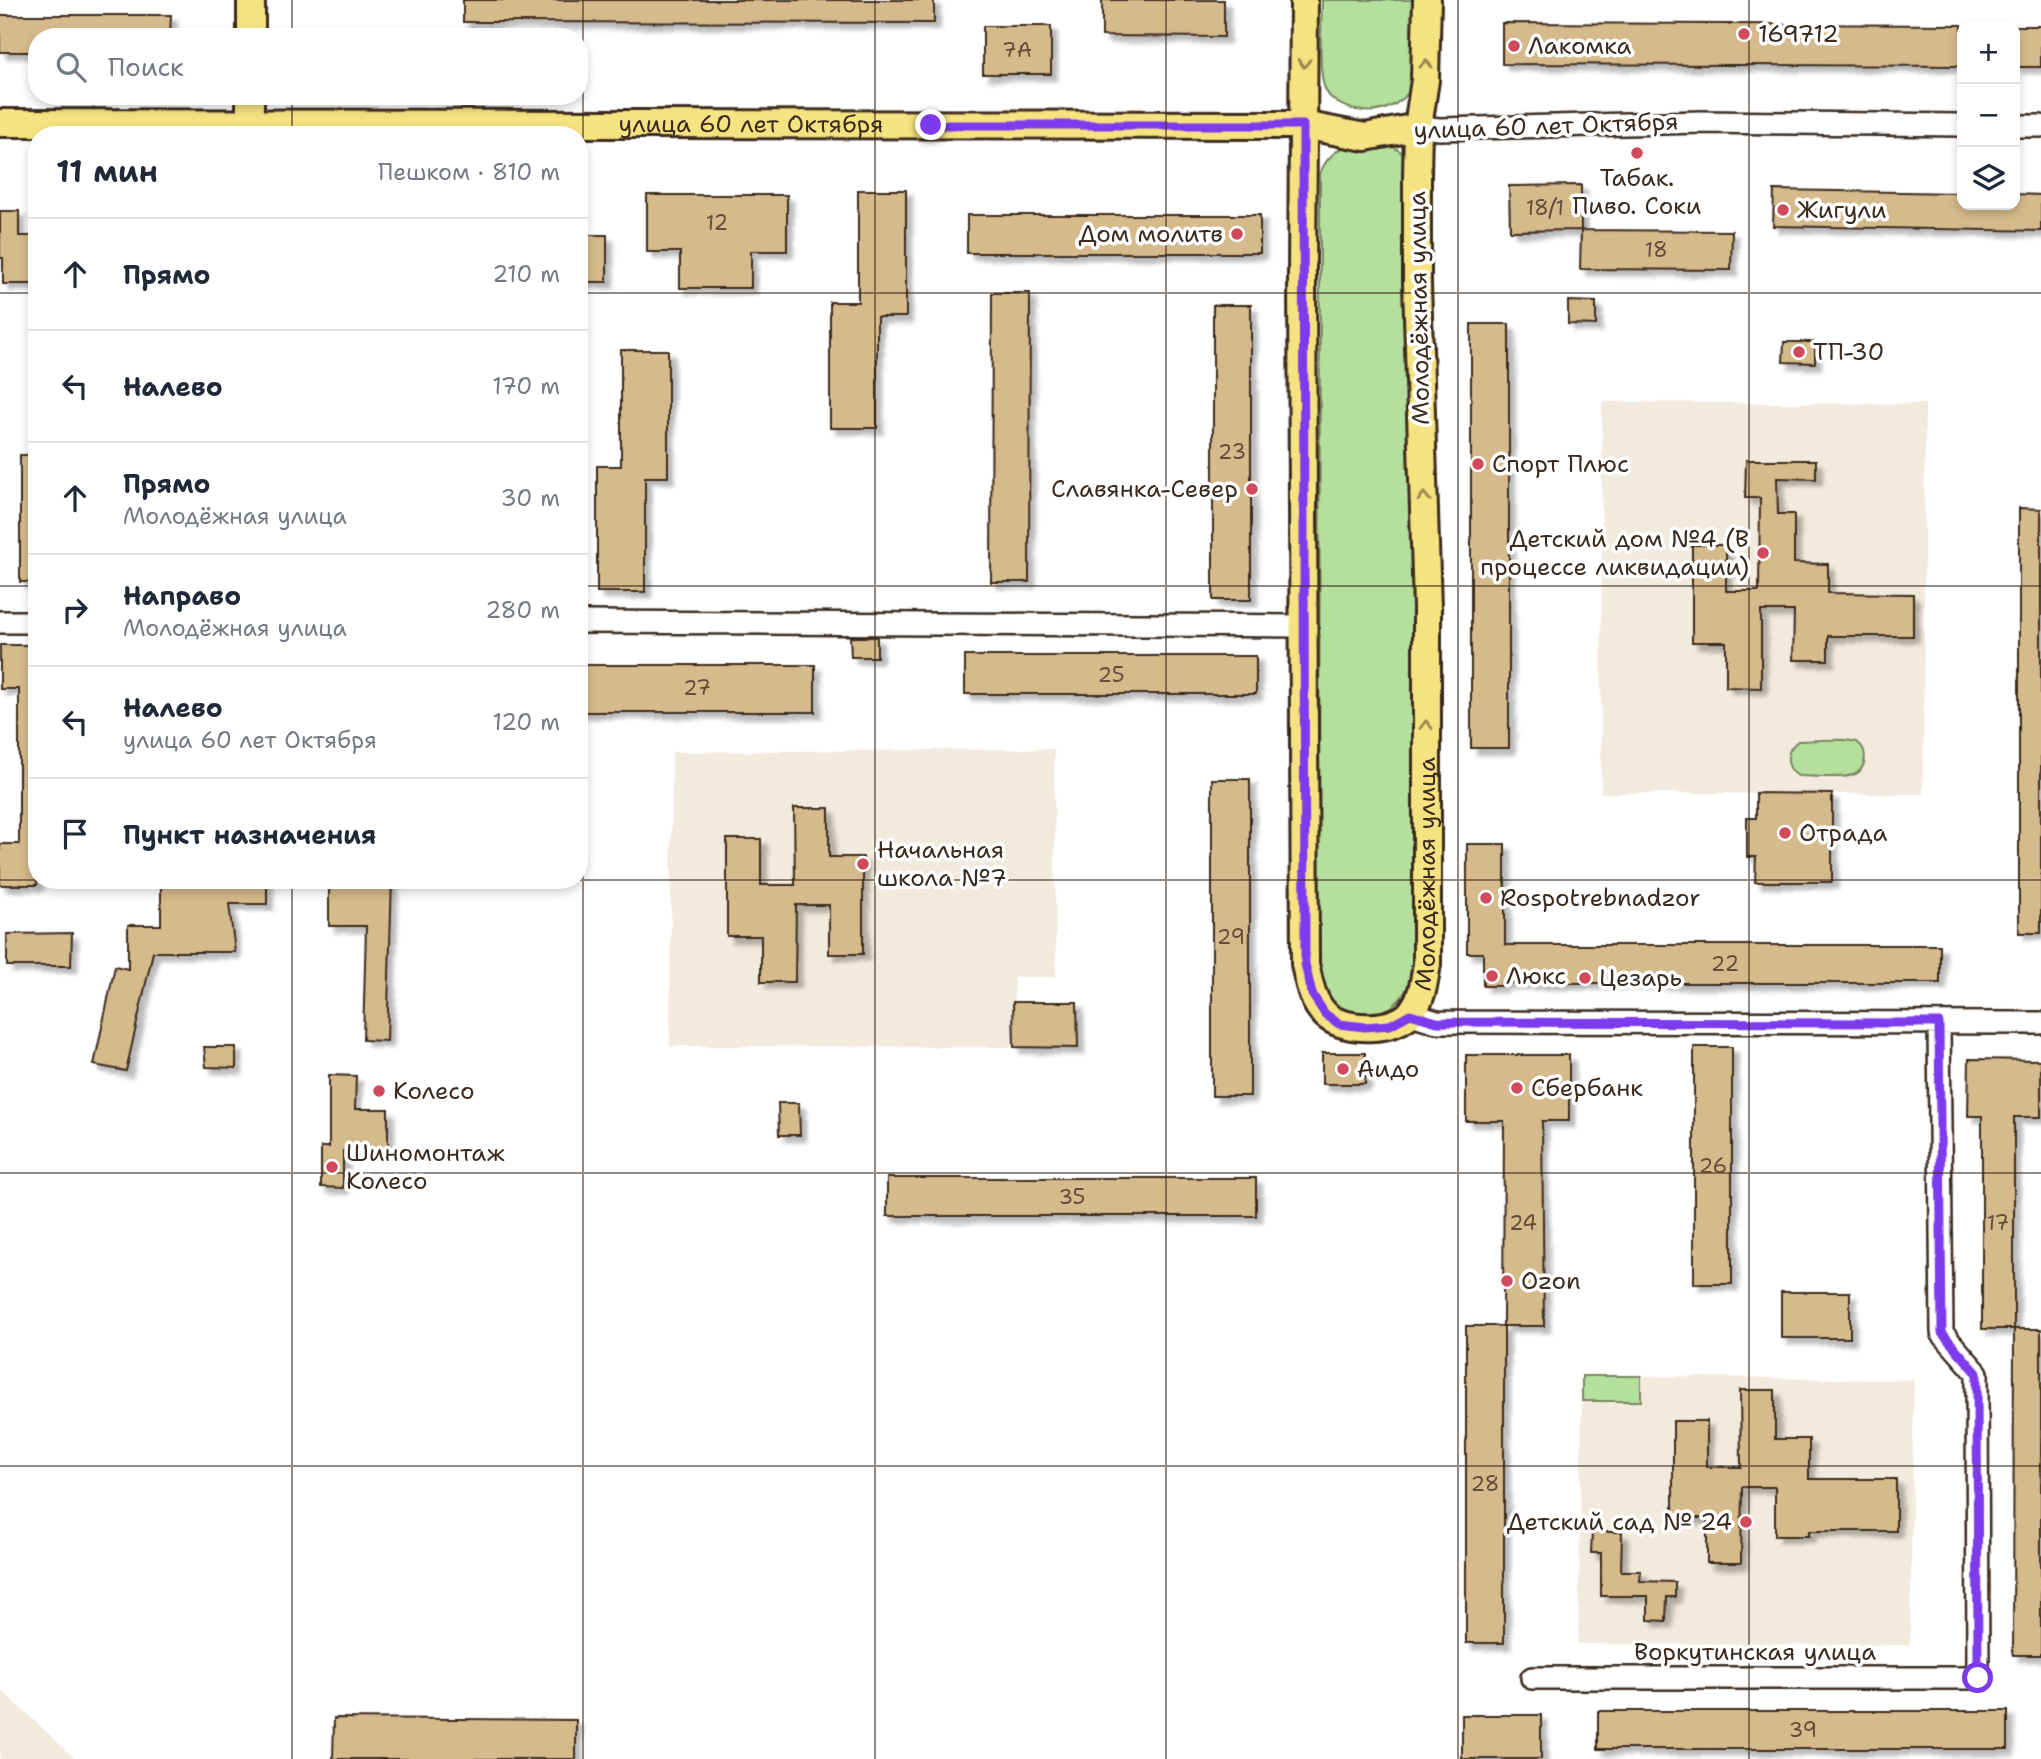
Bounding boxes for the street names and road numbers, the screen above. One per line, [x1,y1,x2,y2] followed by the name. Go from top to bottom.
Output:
[1413,105,1679,147] street label: улица 60 лет Октября
[618,108,884,140] street label: улица 60 лет Октября
[1401,191,1437,425] street label: Молодёжная улица
[1407,757,1443,994] street label: Молодёжная улица
[1634,1636,1876,1668] street label: Воркутинская улица

